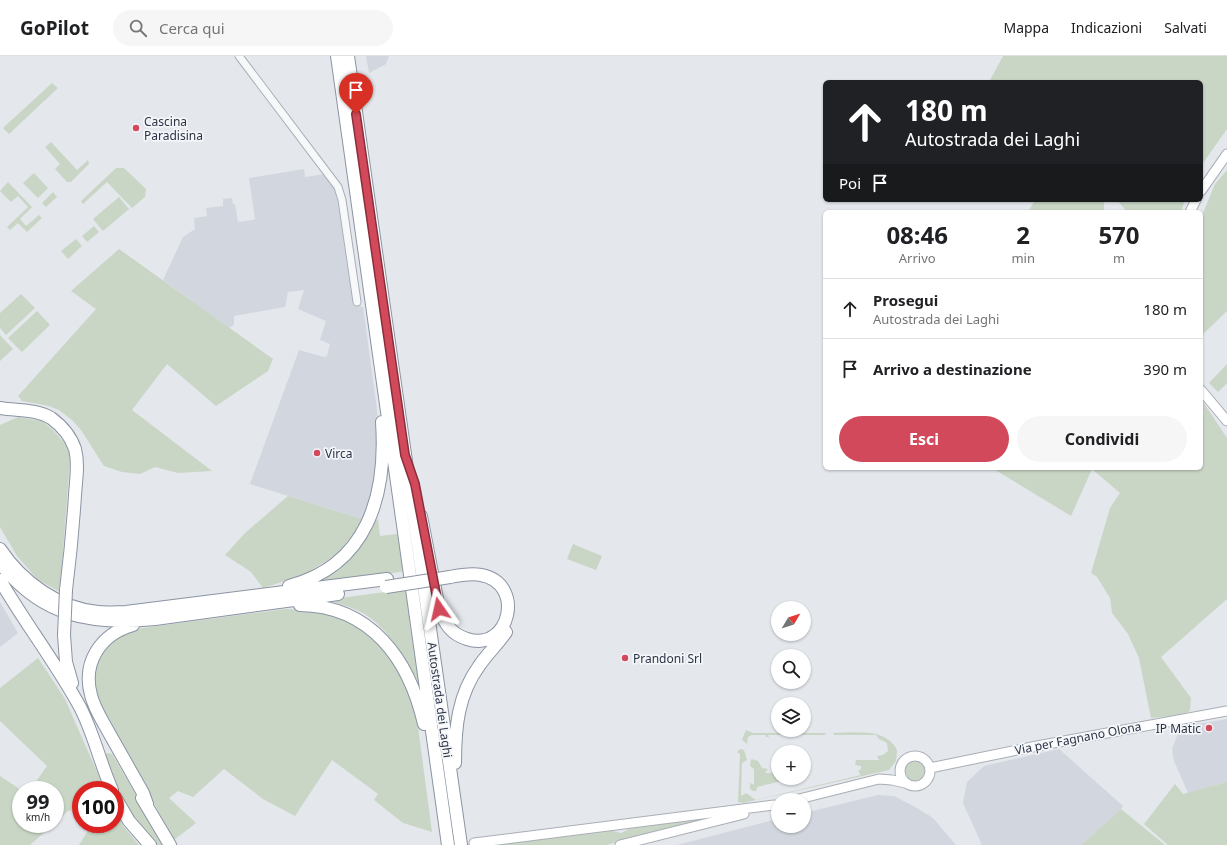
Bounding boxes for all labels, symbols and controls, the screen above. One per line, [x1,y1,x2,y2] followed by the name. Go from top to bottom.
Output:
[113,10,393,46] search box
[20,15,89,41] text: GoPilot
[127,17,149,39] icon: search
[159,18,225,38] text: Cerca qui
[1003,18,1049,37] text: Mappa
[1071,18,1142,37] text: Indicazioni
[1164,18,1207,37] text: Salvati
[339,73,373,114] pin
[345,79,367,101] icon: arrive
[905,91,988,129] text: 180 m
[839,96,891,148] icon: ahead
[144,113,203,144] place label: Cascina Paradisina
[131,123,141,133] marker: Cascina Paradisina
[905,127,1080,151] text: Autostrada dei Laghi
[869,172,891,194] icon: arrive
[839,173,861,193] text: Poi
[886,218,948,251] text: 08:46
[1016,218,1030,251] text: 2
[1098,218,1140,251] text: 570
[899,249,936,267] text: Arrivo
[1011,249,1035,267] text: min
[1113,249,1125,267] text: m
[873,290,938,310] text: Prosegui
[839,298,861,320] icon: ahead
[1143,299,1187,319] text: 180 m
[873,310,999,328] text: Autostrada dei Laghi
[839,358,861,380] icon: arrive
[873,359,1032,379] text: Arrivo a destinazione
[1143,359,1187,379] text: 390 m
[839,416,1009,462] button: Esci
[1017,416,1187,462] button: Condividi
[325,445,353,462] place label: Virca
[312,448,322,458] marker: Virca
[418,588,460,630] position arrow
[771,601,811,641] north arrow
[771,601,811,833] map controls
[423,641,457,759] street label: Autostrada dei Laghi
[771,649,811,689] button: search
[633,650,702,667] place label: Prandoni Srl
[620,653,630,663] marker: Prandoni Srl
[771,697,811,737] button: layers
[1013,717,1143,759] street label: Via per Fagnano Olona
[1156,720,1201,737] place label: IP Matic
[1204,723,1214,733] marker: IP Matic
[771,745,811,785] button: +
[72,781,124,833] speed limit sign: 100
[27,788,49,815] text: 99
[771,793,811,833] button: −
[26,810,50,824] text: km/h

